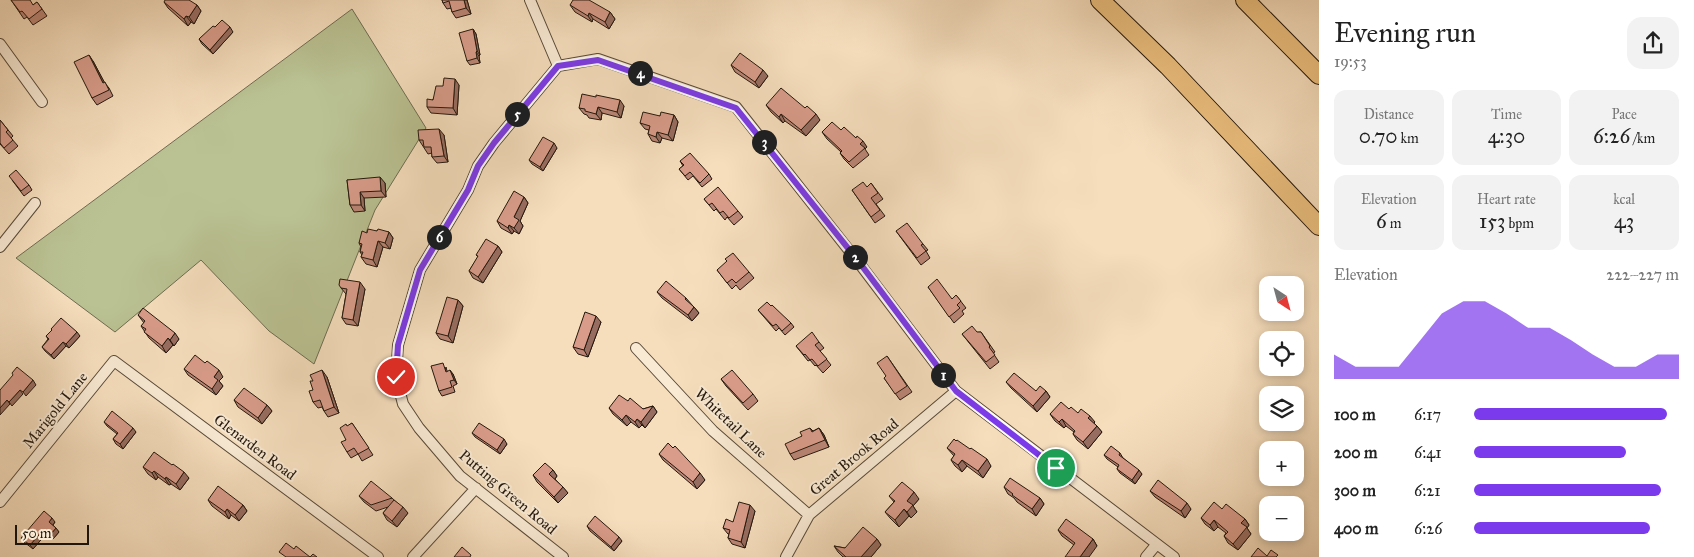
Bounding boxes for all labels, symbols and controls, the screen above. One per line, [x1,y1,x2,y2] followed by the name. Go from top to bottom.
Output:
[1334,15,1476,50] text: Evening run
[1627,17,1679,69] button: share
[1334,52,1367,71] text: 19:53
[628,60,652,86] pin: 4
[637,65,644,82] text: 4
[504,102,530,126] pin: 5
[514,106,521,123] text: 5
[1364,106,1414,123] text: Distance
[1491,106,1522,123] text: Time
[1611,106,1637,123] text: Pace
[1359,123,1398,149] text: 0.70
[1488,123,1525,149] text: 4:30
[1593,123,1630,149] text: 6:26
[752,130,776,154] pin: 3
[1398,130,1419,147] text: km
[1630,130,1655,147] text: /km
[762,134,767,151] text: 3
[1361,191,1417,208] text: Elevation
[1477,191,1536,208] text: Heart rate
[1613,191,1635,208] text: kcal
[1376,208,1387,234] text: 6
[1479,208,1505,234] text: 153
[1614,208,1634,234] text: 43
[1387,215,1402,232] text: m
[1505,215,1534,232] text: bpm
[426,224,452,250] pin: 6
[436,229,443,246] text: 6
[842,244,868,270] pin: 2
[852,249,859,266] text: 2
[1334,265,1398,284] text: Elevation
[1606,265,1679,284] text: 222–227 m
[1259,276,1304,321] north arrow
[1259,276,1304,541] map controls
[1259,331,1304,376] button: locate
[375,356,417,398] pin
[930,362,956,388] pin: 1
[382,363,410,391] icon: check
[941,367,946,384] text: 1
[19,368,91,452] street label: Marigold Lane
[691,384,771,462] street label: Whitetail Lane
[1259,386,1304,431] button: layers
[1334,405,1376,424] text: 100 m
[1414,405,1441,424] text: 6:17
[210,410,300,484] street label: Glenarden Road
[806,414,902,499] street label: Great Brook Road
[1259,441,1304,486] button: +
[1334,443,1377,462] text: 200 m
[1414,443,1441,462] text: 6:41
[456,446,561,538] street label: Putting Green Road
[1035,447,1077,489] pin
[1042,454,1070,482] icon: arrive
[1334,481,1376,500] text: 300 m
[1414,481,1440,500] text: 6:21
[1259,496,1304,541] button: −
[1334,519,1378,538] text: 400 m
[1414,519,1442,538] text: 6:26
[15,522,89,545] scale bar
[22,525,51,542] text: 50 m

